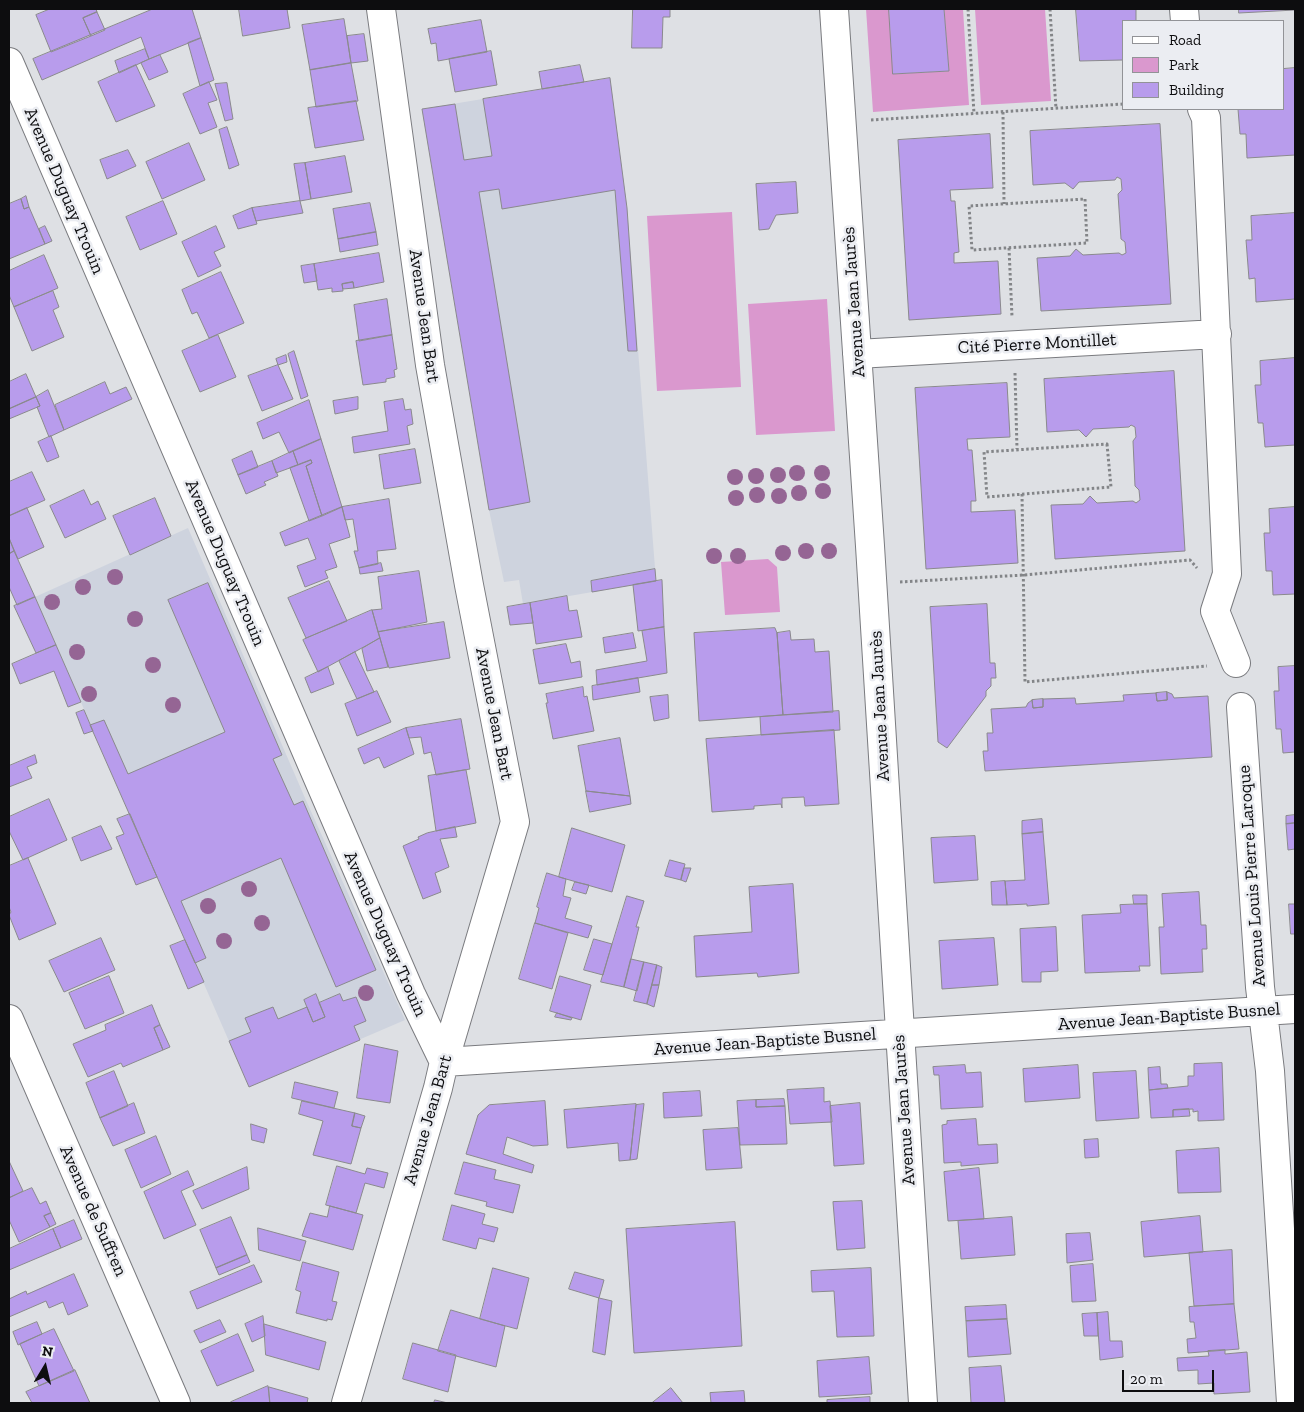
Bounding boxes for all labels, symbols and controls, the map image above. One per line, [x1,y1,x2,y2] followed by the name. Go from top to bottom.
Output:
[1122,20,1284,110] legend
[1169,31,1201,49] text: Road
[1169,56,1199,74] text: Park
[1169,81,1224,99] text: Building
[19,105,109,277] street label: Avenue Duguay Trouin
[838,226,870,378] street label: Avenue Jean Jaurès
[404,248,444,384] street label: Avenue Jean Bart
[957,329,1117,359] street label: Cité Pierre Montillet
[180,477,270,649] street label: Avenue Duguay Trouin
[865,630,895,782] street label: Avenue Jean Jaurès
[471,646,517,782] street label: Avenue Jean Bart
[1233,764,1271,988] street label: Avenue Louis Pierre Laroque
[339,848,431,1020] street label: Avenue Duguay Trouin
[1057,998,1281,1036] street label: Avenue Jean-Baptiste Busnel
[653,1023,877,1061] street label: Avenue Jean-Baptiste Busnel
[888,1034,920,1186] street label: Avenue Jean Jaurès
[399,1053,457,1187] street label: Avenue Jean Bart
[55,1142,131,1280] street label: Avenue de Suffren
[20,1342,70,1392] north arrow
[41,1342,54,1361] text: N
[1124,1360,1216,1392] scale bar
[1130,1370,1163,1388] text: 20 m

